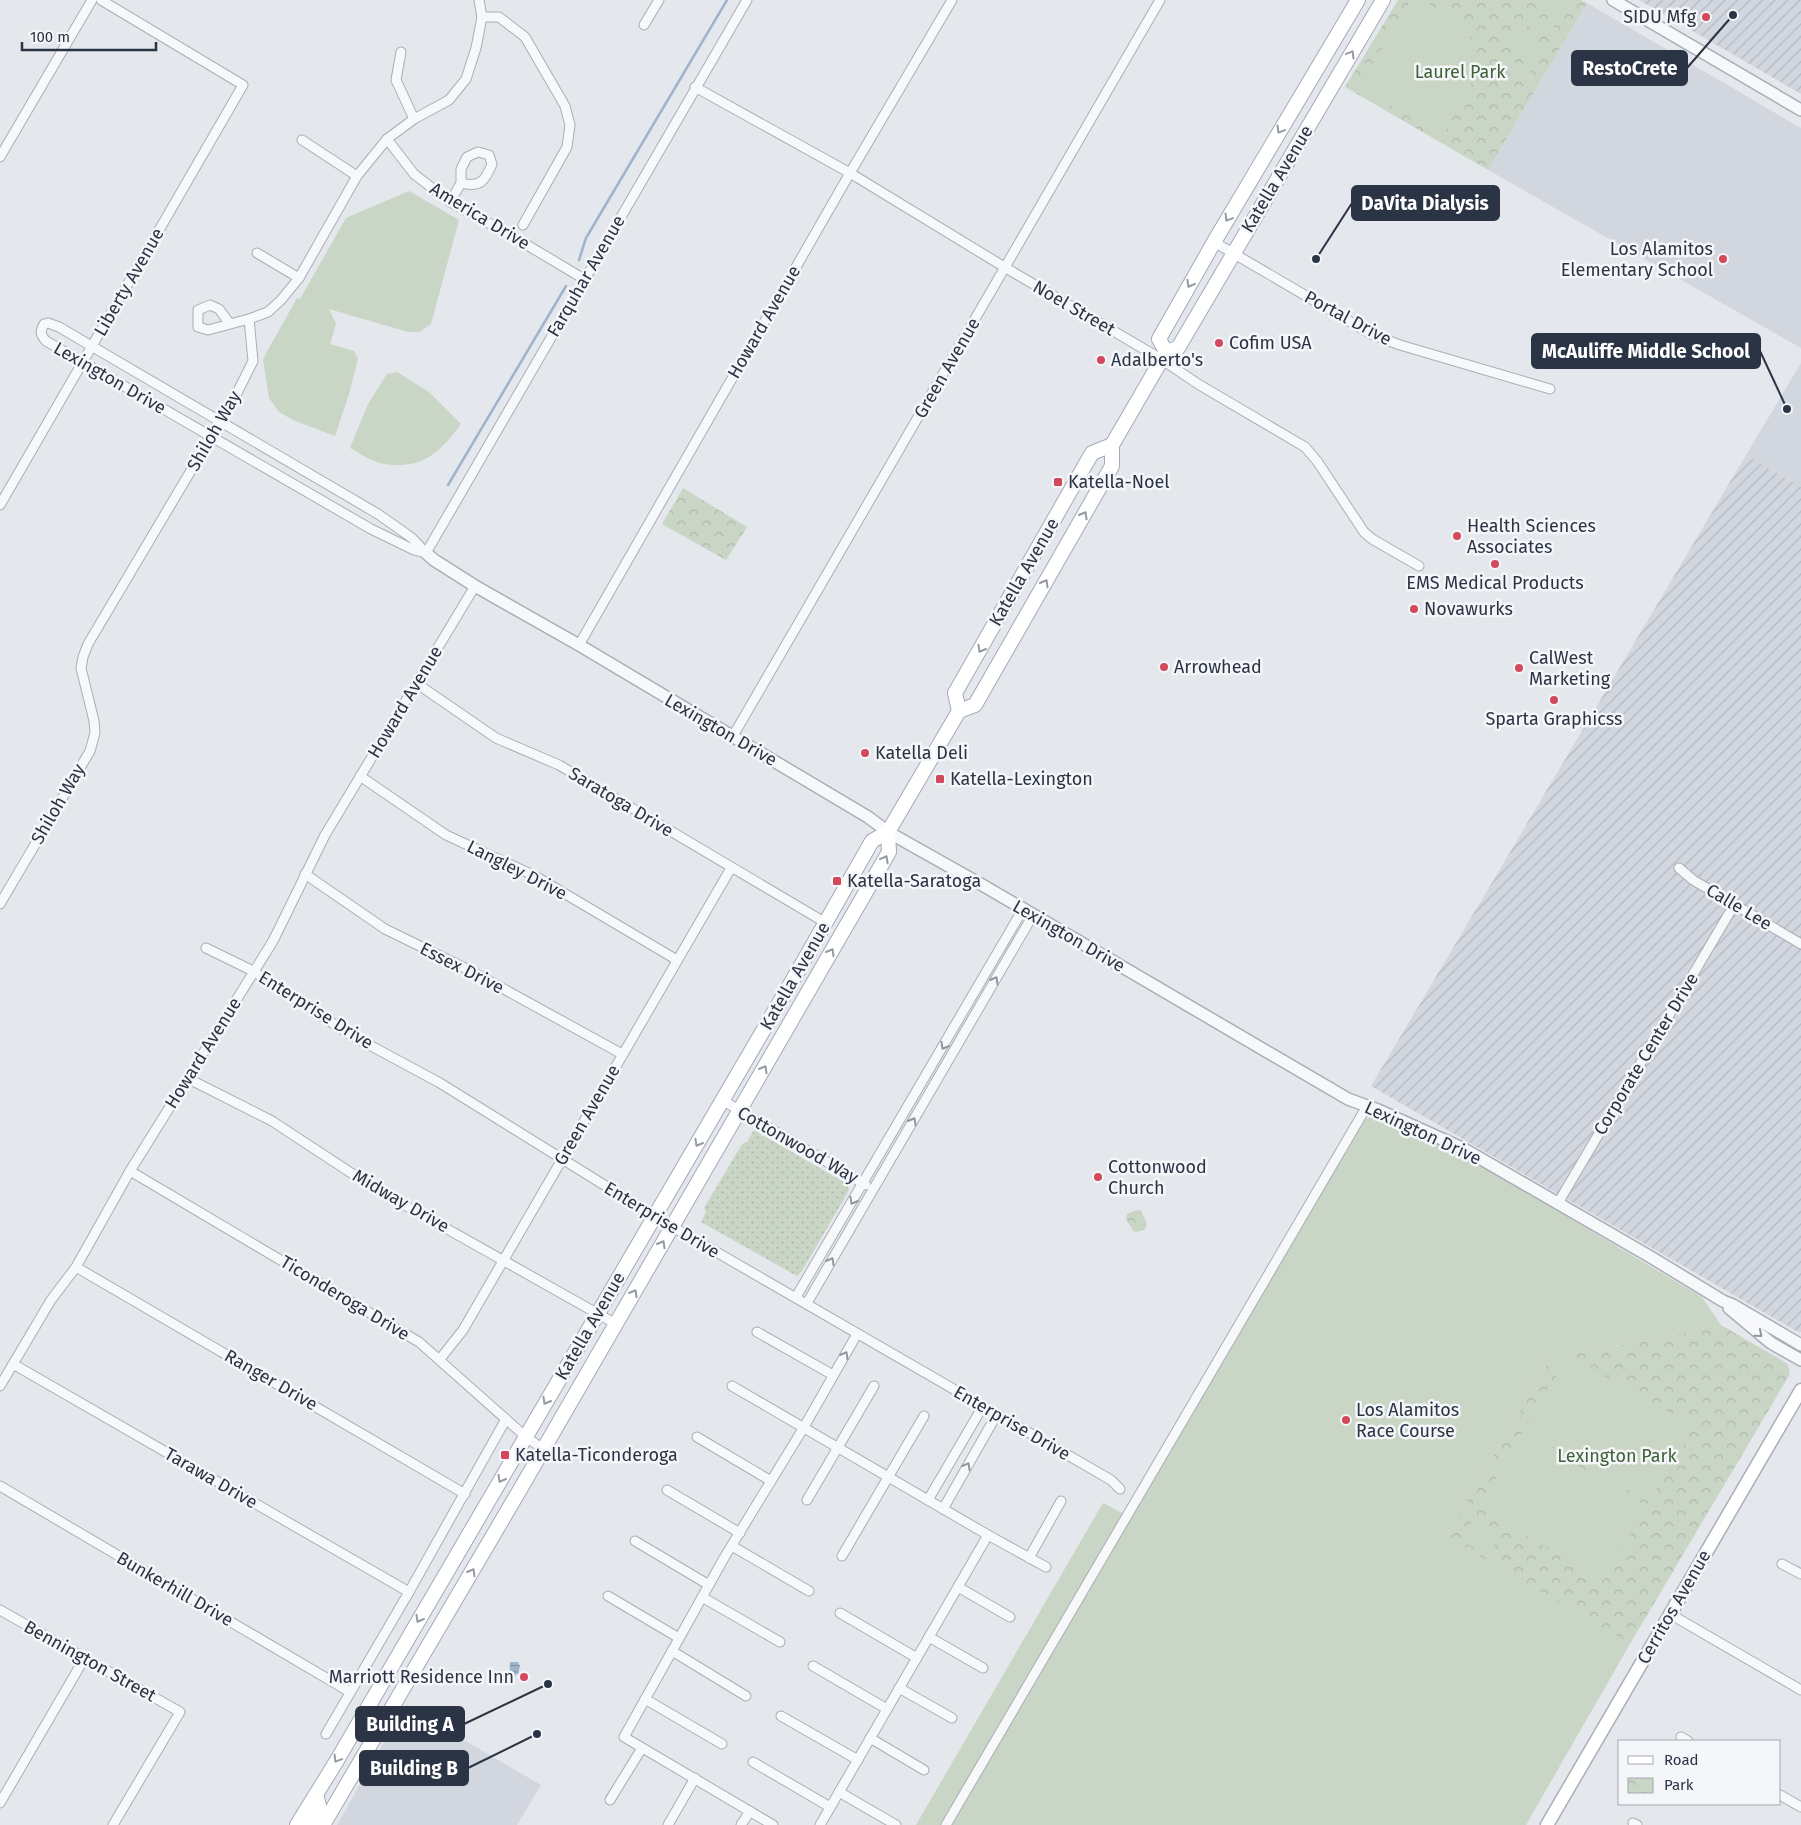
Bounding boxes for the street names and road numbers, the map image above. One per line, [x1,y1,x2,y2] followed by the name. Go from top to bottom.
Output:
[1236,121,1318,237] street label: Katella Avenue
[426,178,534,254] street label: America Drive
[542,211,630,341] street label: Farquhar Avenue
[89,224,169,340] street label: Liberty Avenue
[723,262,805,382] street label: Howard Avenue
[1029,276,1120,341] street label: Noel Street
[1301,286,1395,350] street label: Portal Drive
[909,314,985,422] street label: Green Avenue
[50,337,170,419] street label: Lexington Drive
[182,387,246,475] street label: Shiloh Way
[984,514,1064,630] street label: Katella Avenue
[363,642,447,762] street label: Howard Avenue
[661,689,781,771] street label: Lexington Drive
[26,760,90,848] street label: Shiloh Way
[565,762,677,842] street label: Saratoga Drive
[463,835,571,905] street label: Langley Drive
[1702,879,1776,935] street label: Calle Lee
[1009,895,1129,977] street label: Lexington Drive
[755,918,835,1034] street label: Katella Avenue
[416,937,508,999] street label: Essex Drive
[255,966,377,1054] street label: Enterprise Drive
[1589,969,1703,1139] street label: Corporate Center Drive
[160,993,246,1113] street label: Howard Avenue
[549,1061,625,1169] street label: Green Avenue
[1361,1096,1485,1170] street label: Lexington Drive
[734,1101,863,1189] street label: Cottonwood Way
[349,1164,453,1238] street label: Midway Drive
[600,1177,724,1263] street label: Enterprise Drive
[276,1251,414,1345] street label: Ticonderoga Drive
[550,1268,630,1384] street label: Katella Avenue
[221,1345,321,1415] street label: Ranger Drive
[950,1381,1074,1465] street label: Enterprise Drive
[161,1443,261,1513] street label: Tarawa Drive
[1632,1546,1716,1668] street label: Cerritos Avenue
[113,1547,237,1631] street label: Bunkerhill Drive
[20,1616,160,1707] street label: Bennington Street

